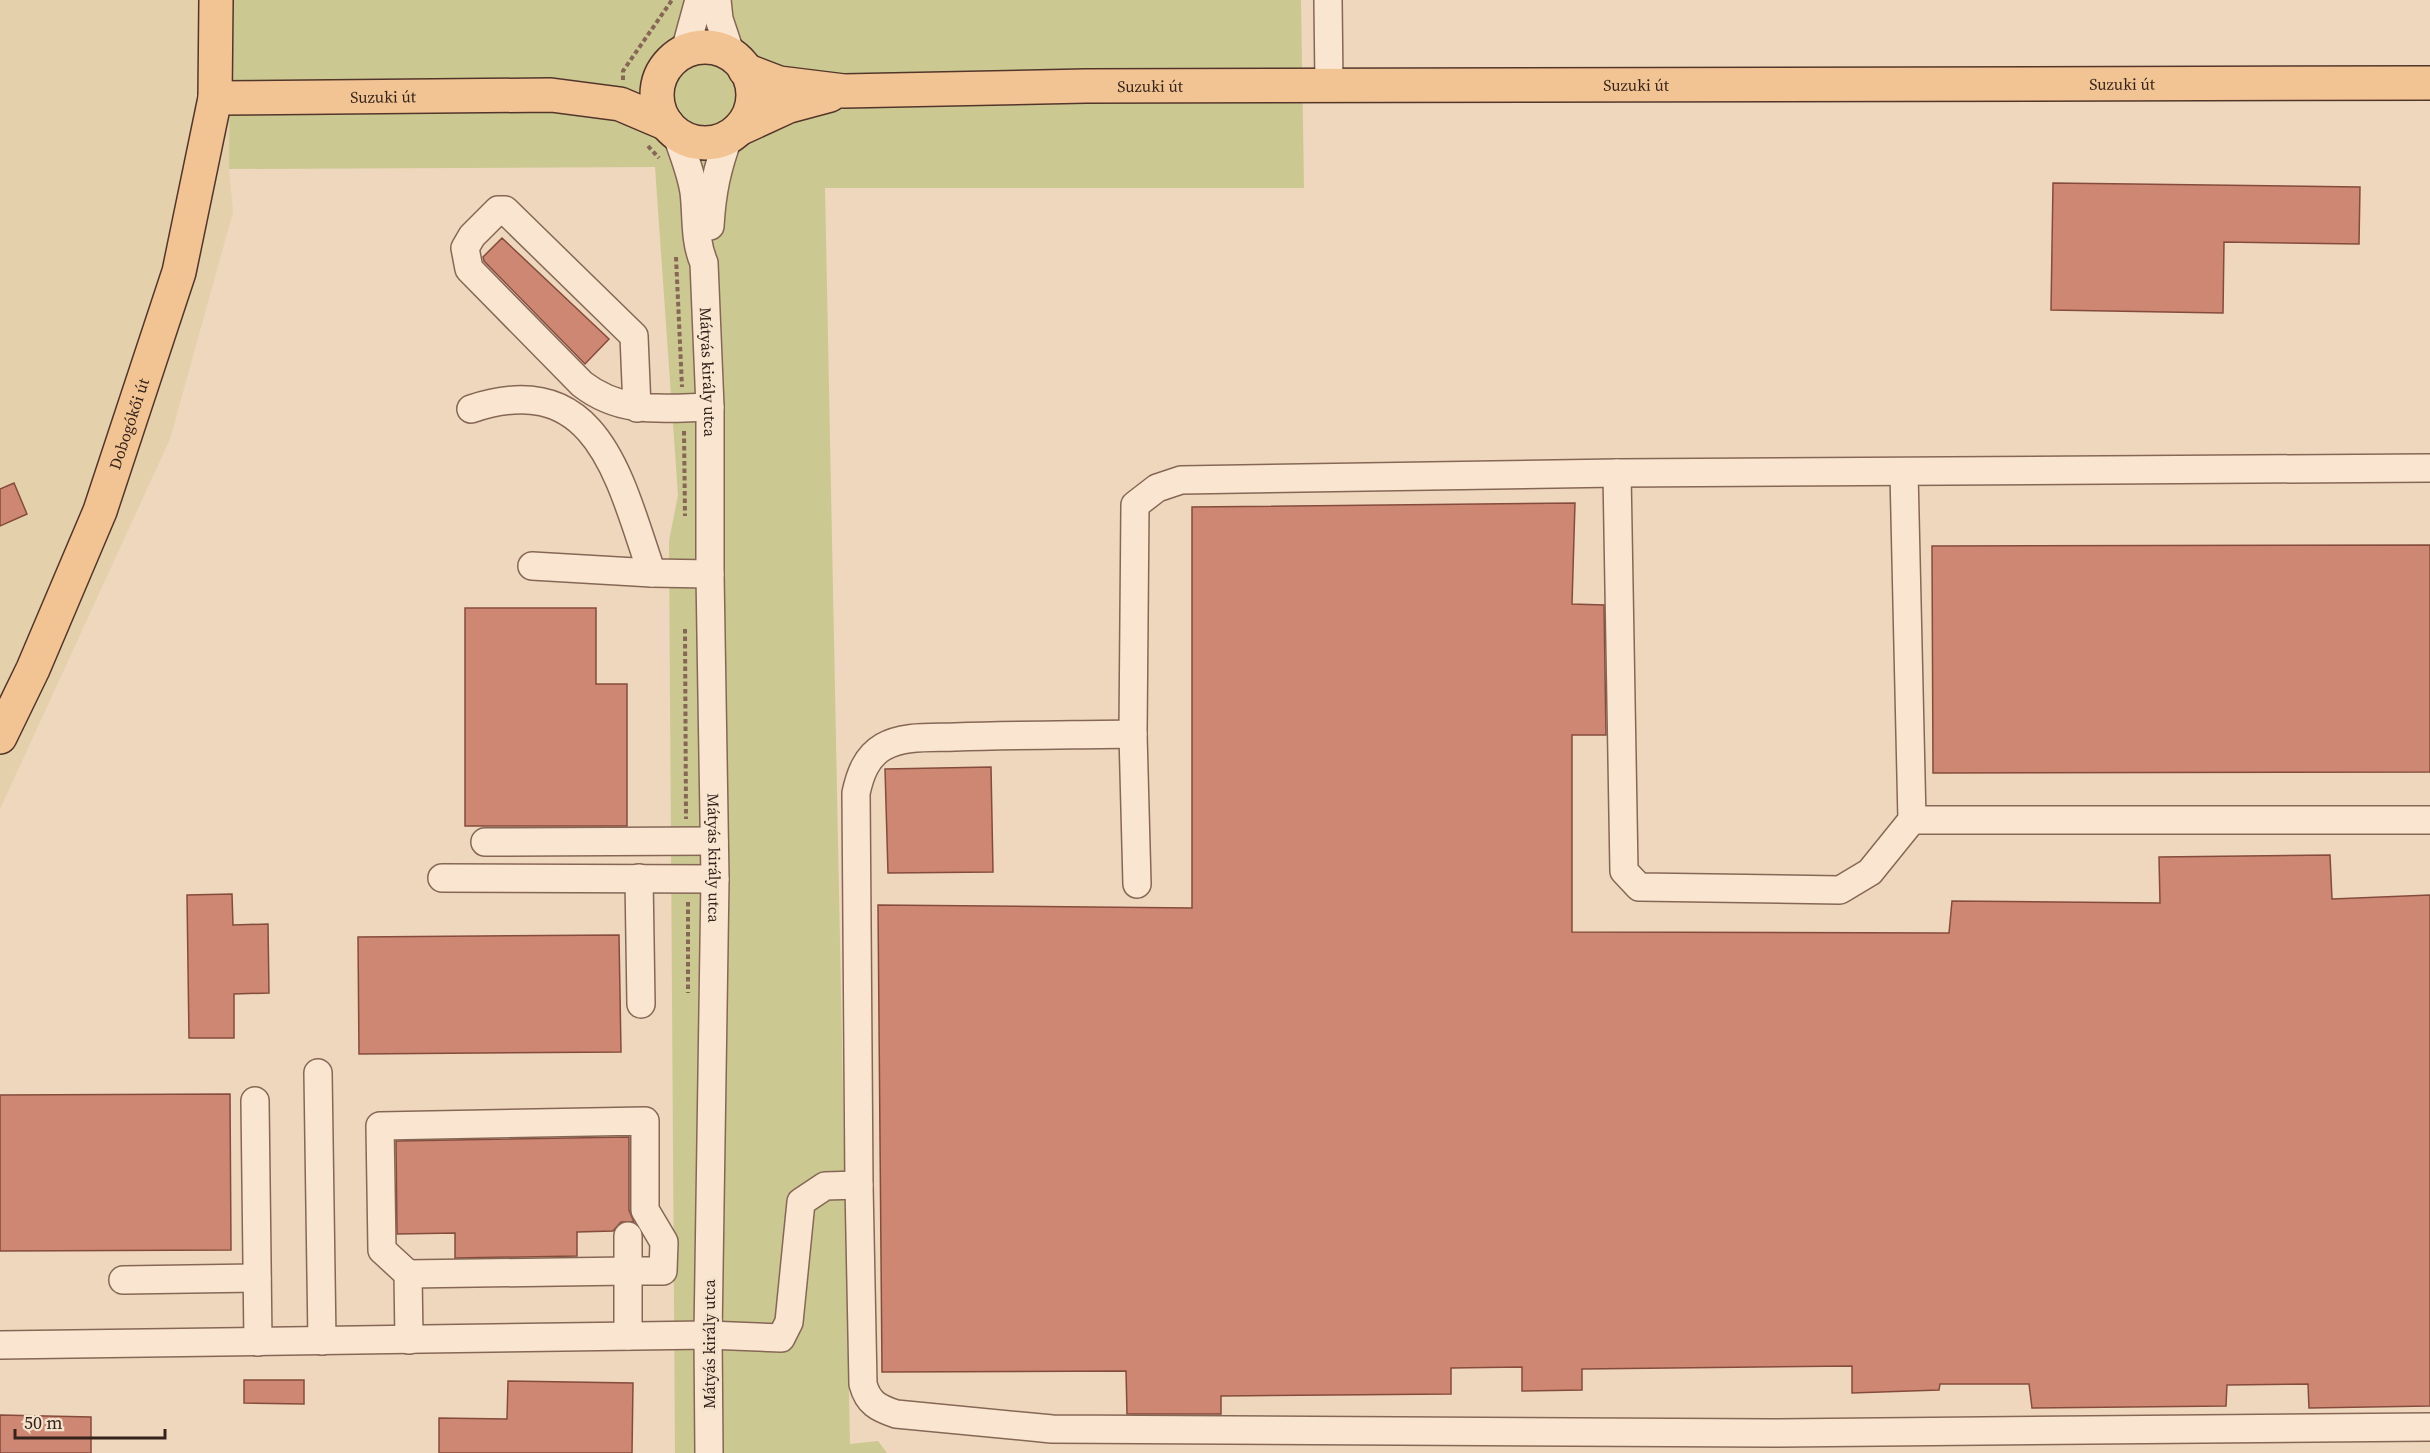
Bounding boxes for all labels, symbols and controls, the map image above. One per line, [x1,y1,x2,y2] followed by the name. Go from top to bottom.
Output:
[2089,73,2156,95] street label: Suzuki út
[1603,74,1670,96] street label: Suzuki út
[1117,75,1184,97] street label: Suzuki út
[350,85,417,108] street label: Suzuki út
[695,307,721,438] street label: Mátyás király utca
[103,374,154,472] street label: Dobogókői út
[703,793,726,924] street label: Mátyás király utca
[698,1278,720,1409] street label: Mátyás király utca
[15,1402,165,1440] scale bar
[24,1410,62,1435] text: 50 m

